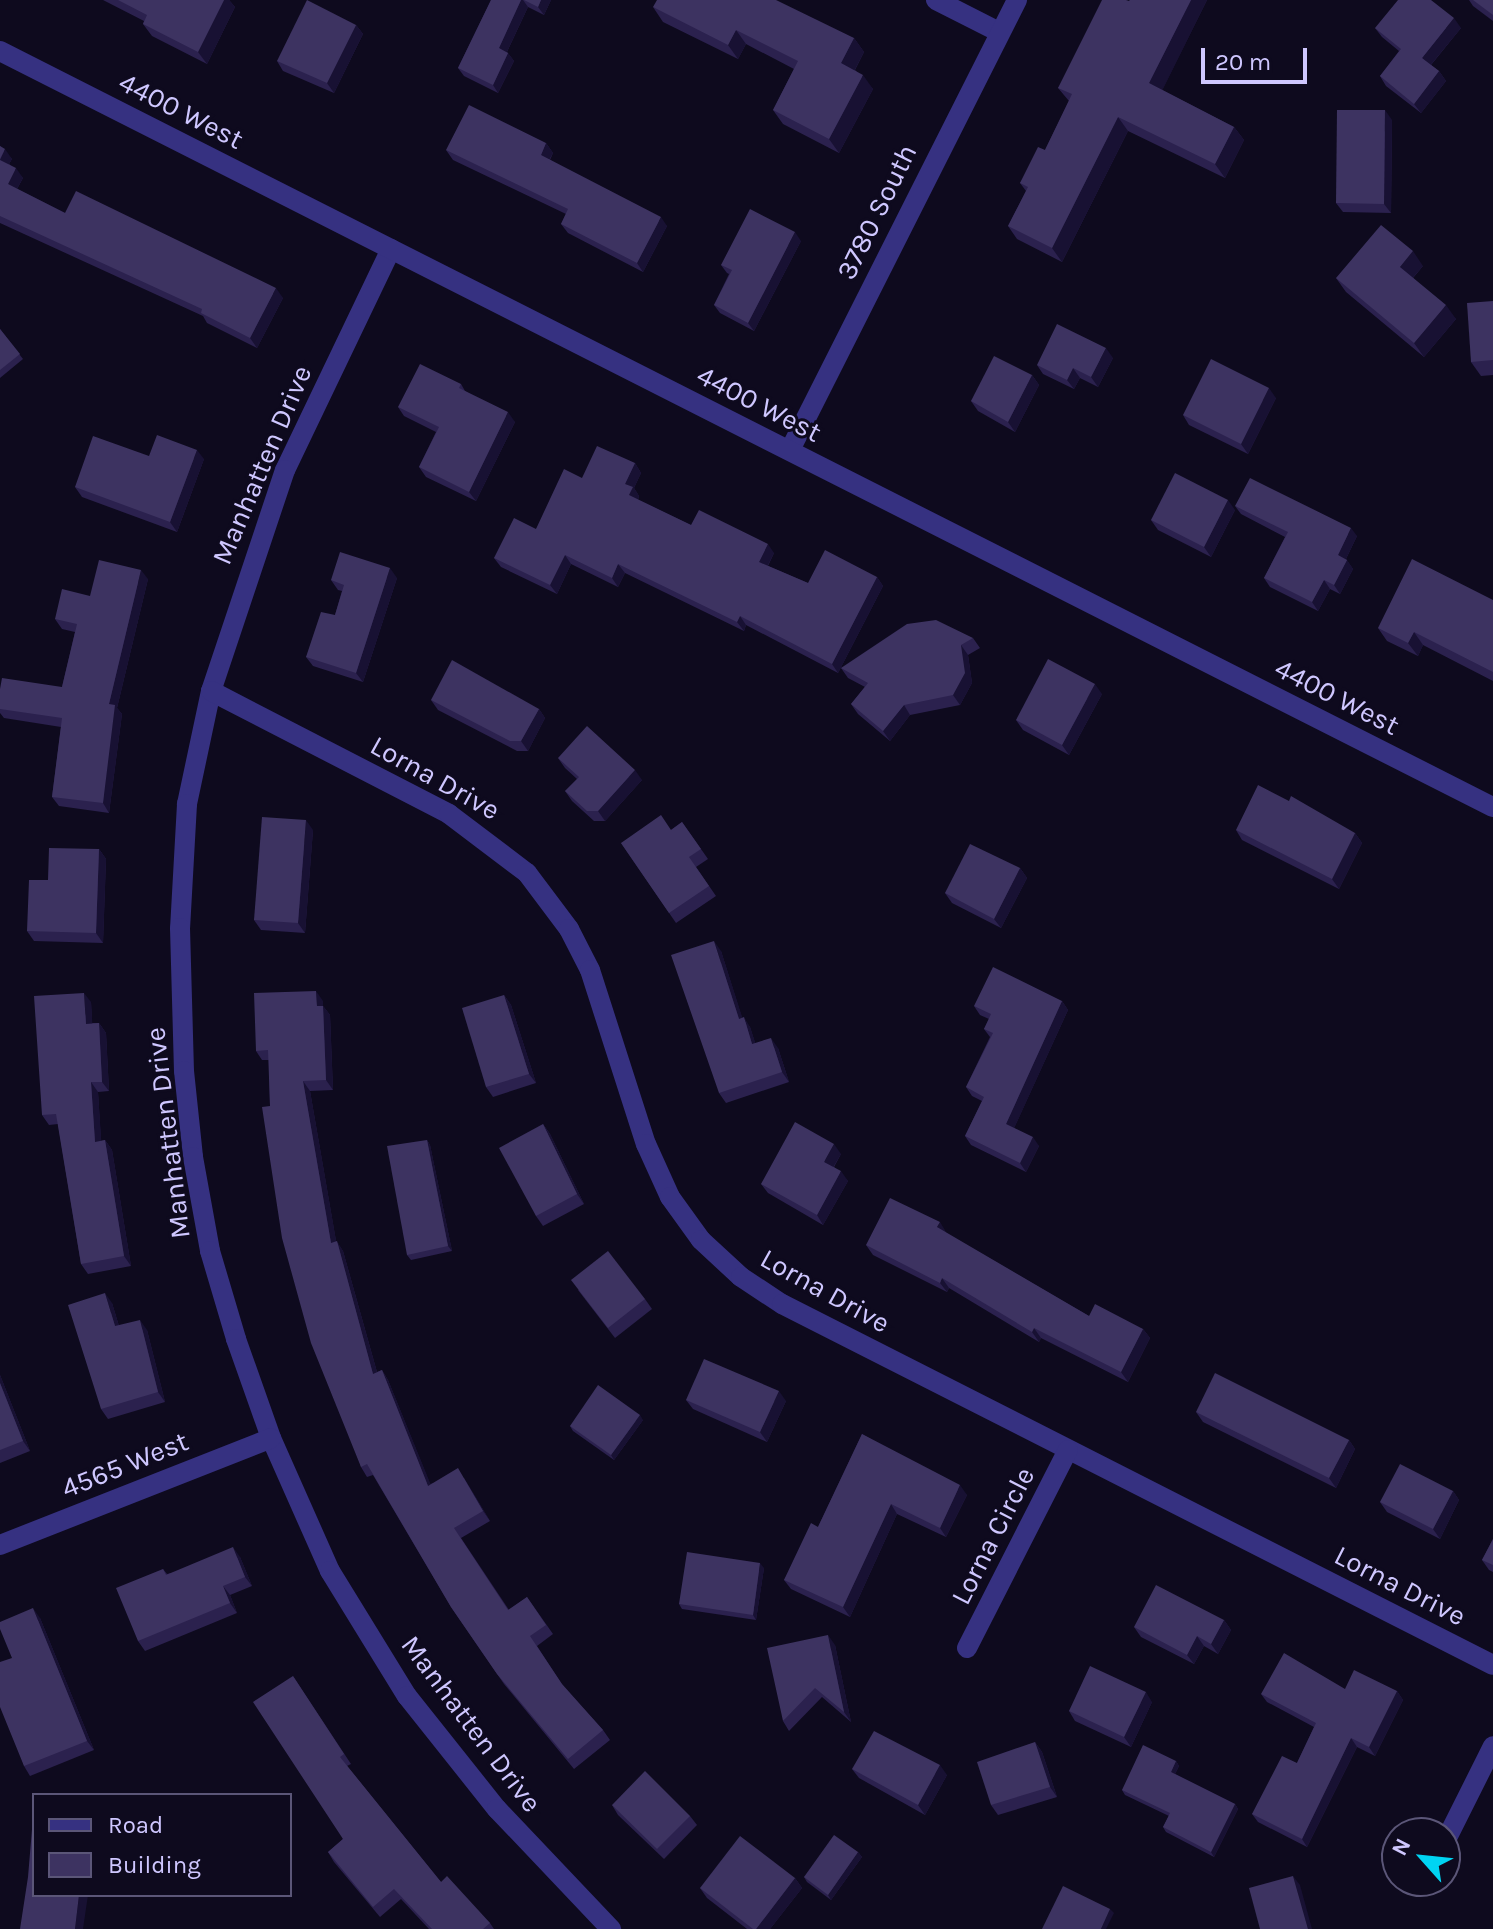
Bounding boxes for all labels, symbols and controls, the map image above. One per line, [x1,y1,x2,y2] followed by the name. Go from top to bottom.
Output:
[1205,32,1311,82] scale bar
[1215,48,1271,76] text: 20 m
[113,65,249,157] street label: 4400 West
[830,139,924,285] street label: 3780 South
[691,358,827,450] street label: 4400 West
[205,361,319,569] street label: Manhatten Drive
[1269,651,1405,743] street label: 4400 West
[364,729,506,827] street label: Lorna Drive
[138,1025,198,1241] street label: Manhatten Drive
[754,1242,896,1340] street label: Lorna Drive
[57,1424,193,1506] street label: 4565 West
[944,1462,1042,1610] street label: Lorna Circle
[1329,1539,1471,1633] street label: Lorna Drive
[394,1629,548,1819] street label: Manhatten Drive
[32,1793,292,1897] legend
[108,1811,163,1839] text: Road
[1381,1817,1461,1897] north arrow
[1386,1834,1417,1860] text: N
[108,1851,201,1879] text: Building

